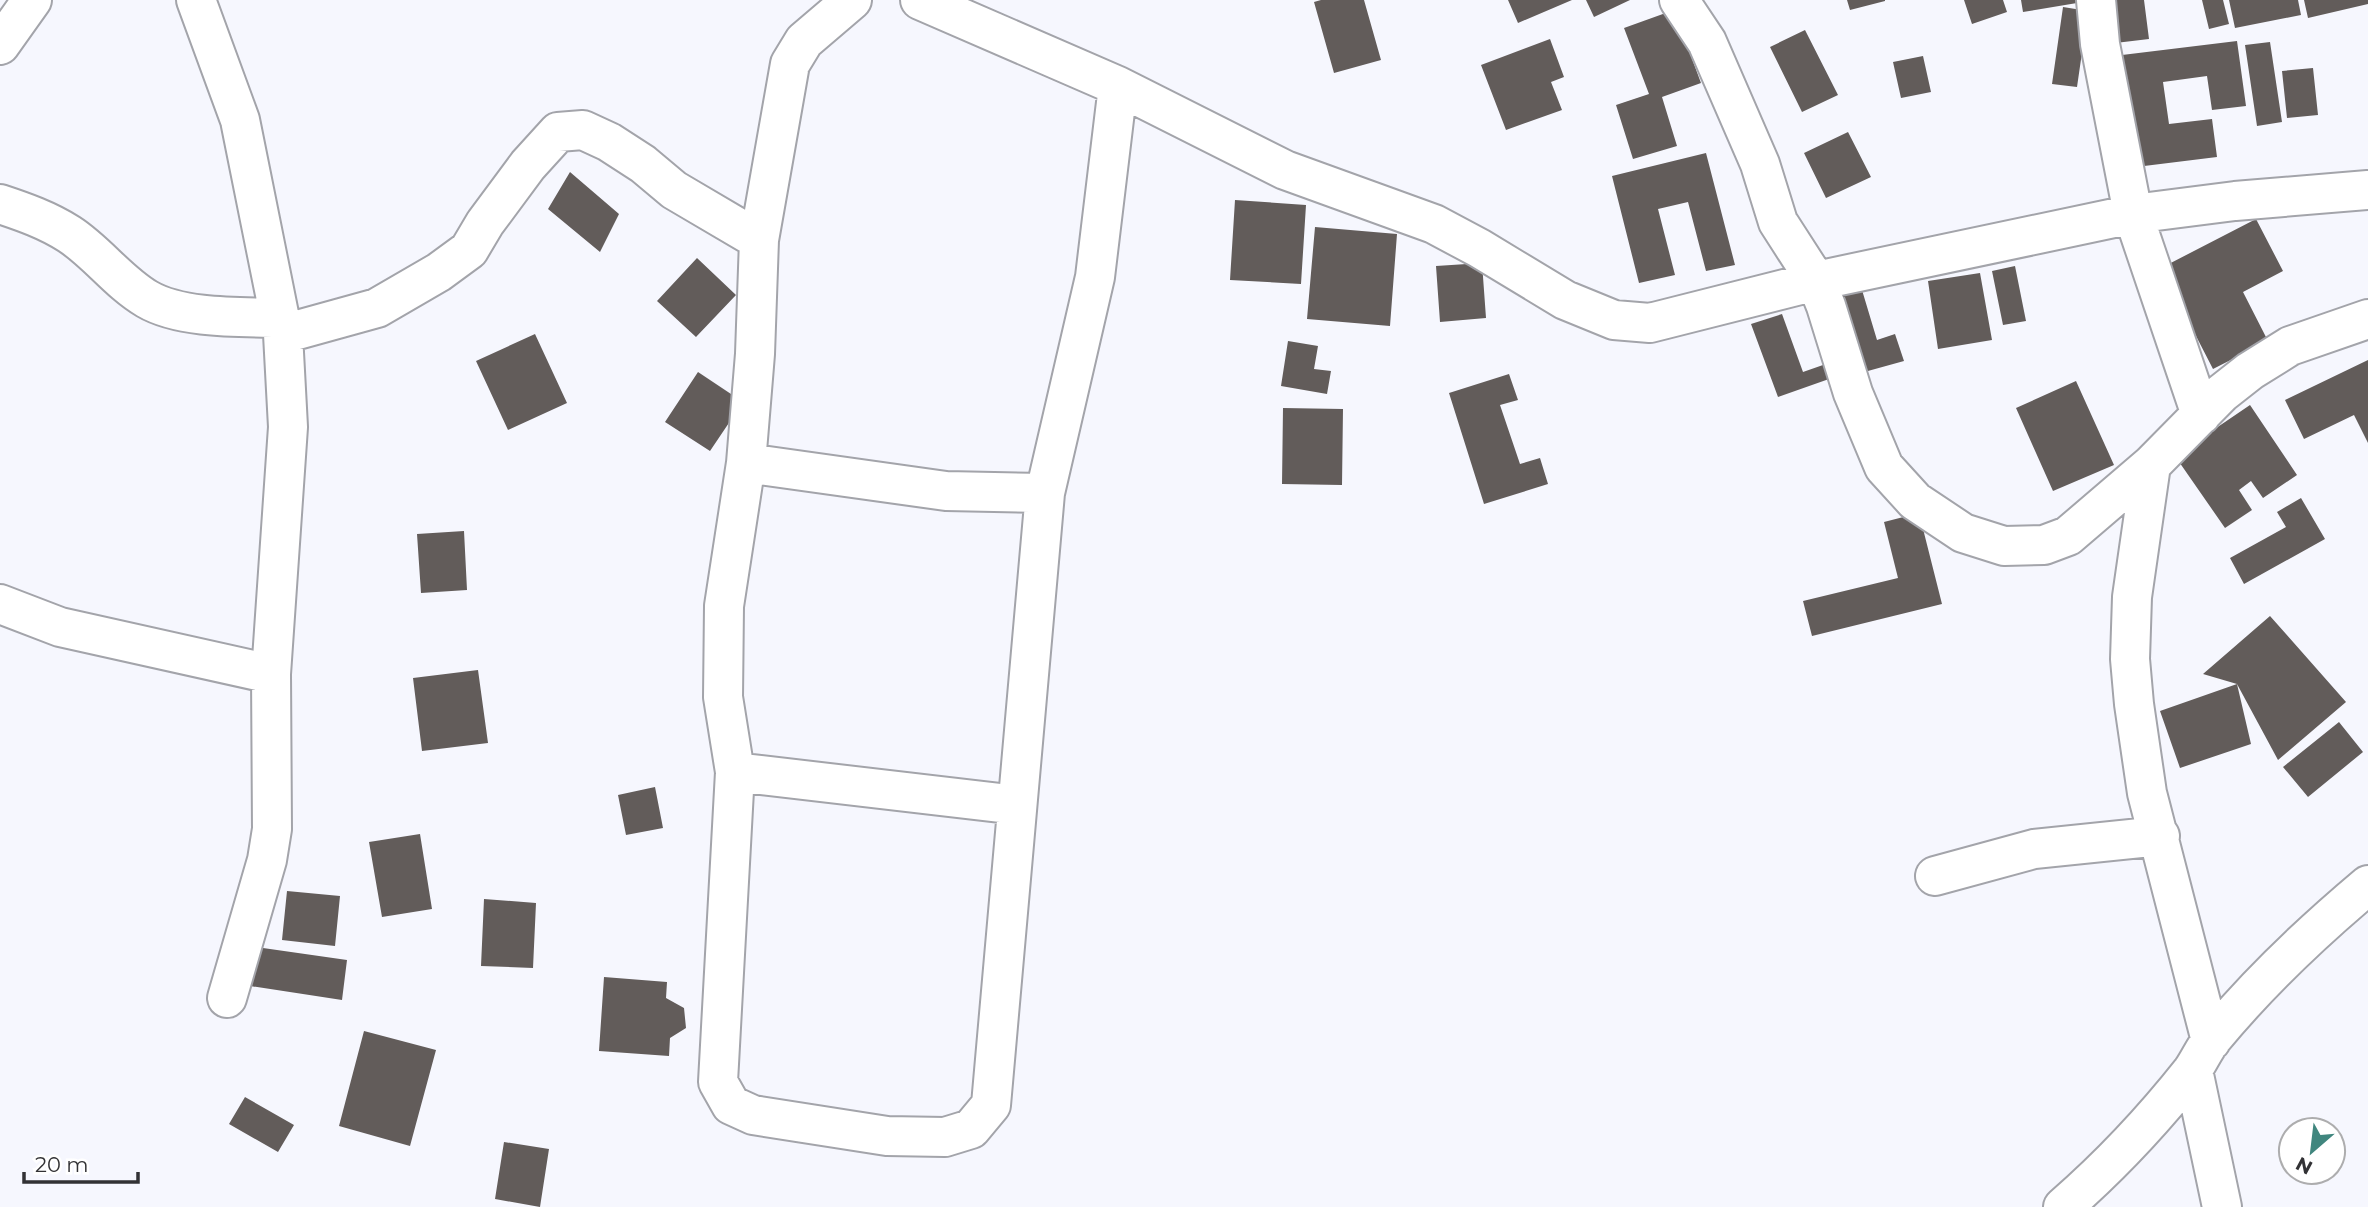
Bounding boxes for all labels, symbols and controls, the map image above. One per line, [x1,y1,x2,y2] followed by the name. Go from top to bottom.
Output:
[2277,1116,2347,1186] north arrow
[24,1140,138,1184] scale bar
[35,1152,89,1177] text: 20 m
[2292,1152,2316,1179] text: N

